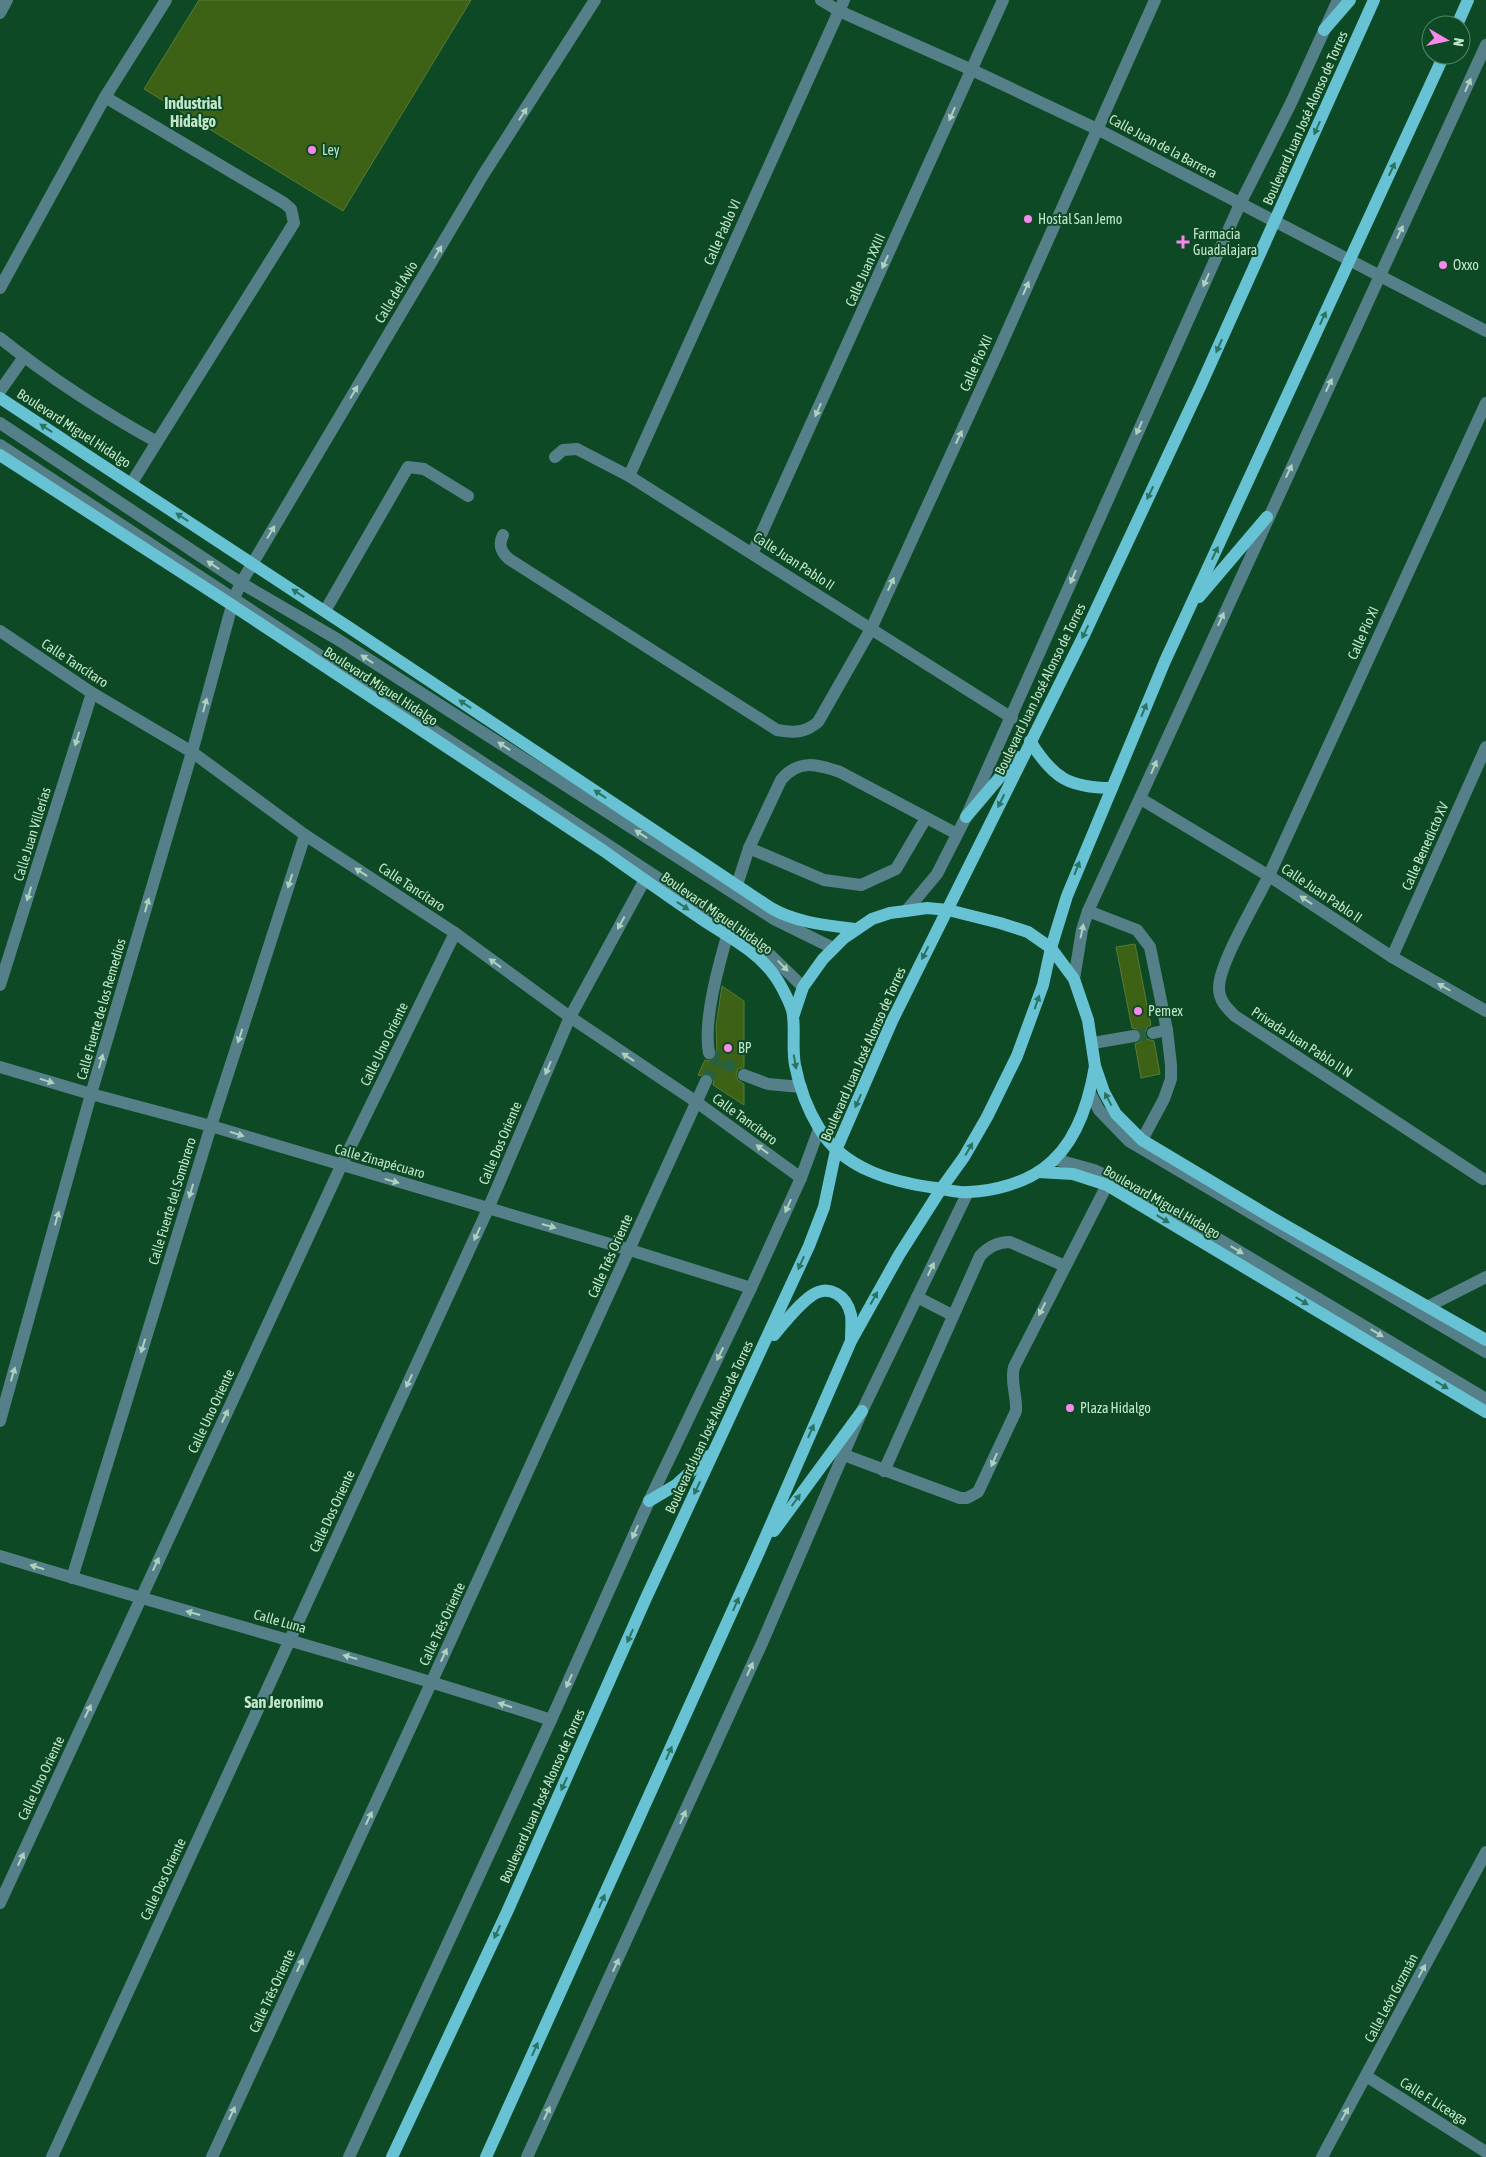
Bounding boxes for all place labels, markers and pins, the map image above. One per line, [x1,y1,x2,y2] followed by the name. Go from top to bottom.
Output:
[322,142,340,158] place label: Ley
[306,144,318,156] marker: Ley
[1038,211,1122,227] place label: Hostal San Jemo
[1022,213,1034,225] marker: Hostal San Jemo
[1193,226,1257,258] place label: Farmacia Guadalajara
[1177,236,1189,248] marker: Farmacia Guadalajara
[1453,257,1479,273] place label: Oxxo
[1437,259,1449,271] marker: Oxxo
[1148,1003,1183,1019] place label: Pemex
[1132,1005,1144,1017] marker: Pemex
[738,1040,752,1056] place label: BP
[722,1042,734,1054] marker: BP
[1080,1400,1151,1416] place label: Plaza Hidalgo
[1064,1402,1076,1414] marker: Plaza Hidalgo

